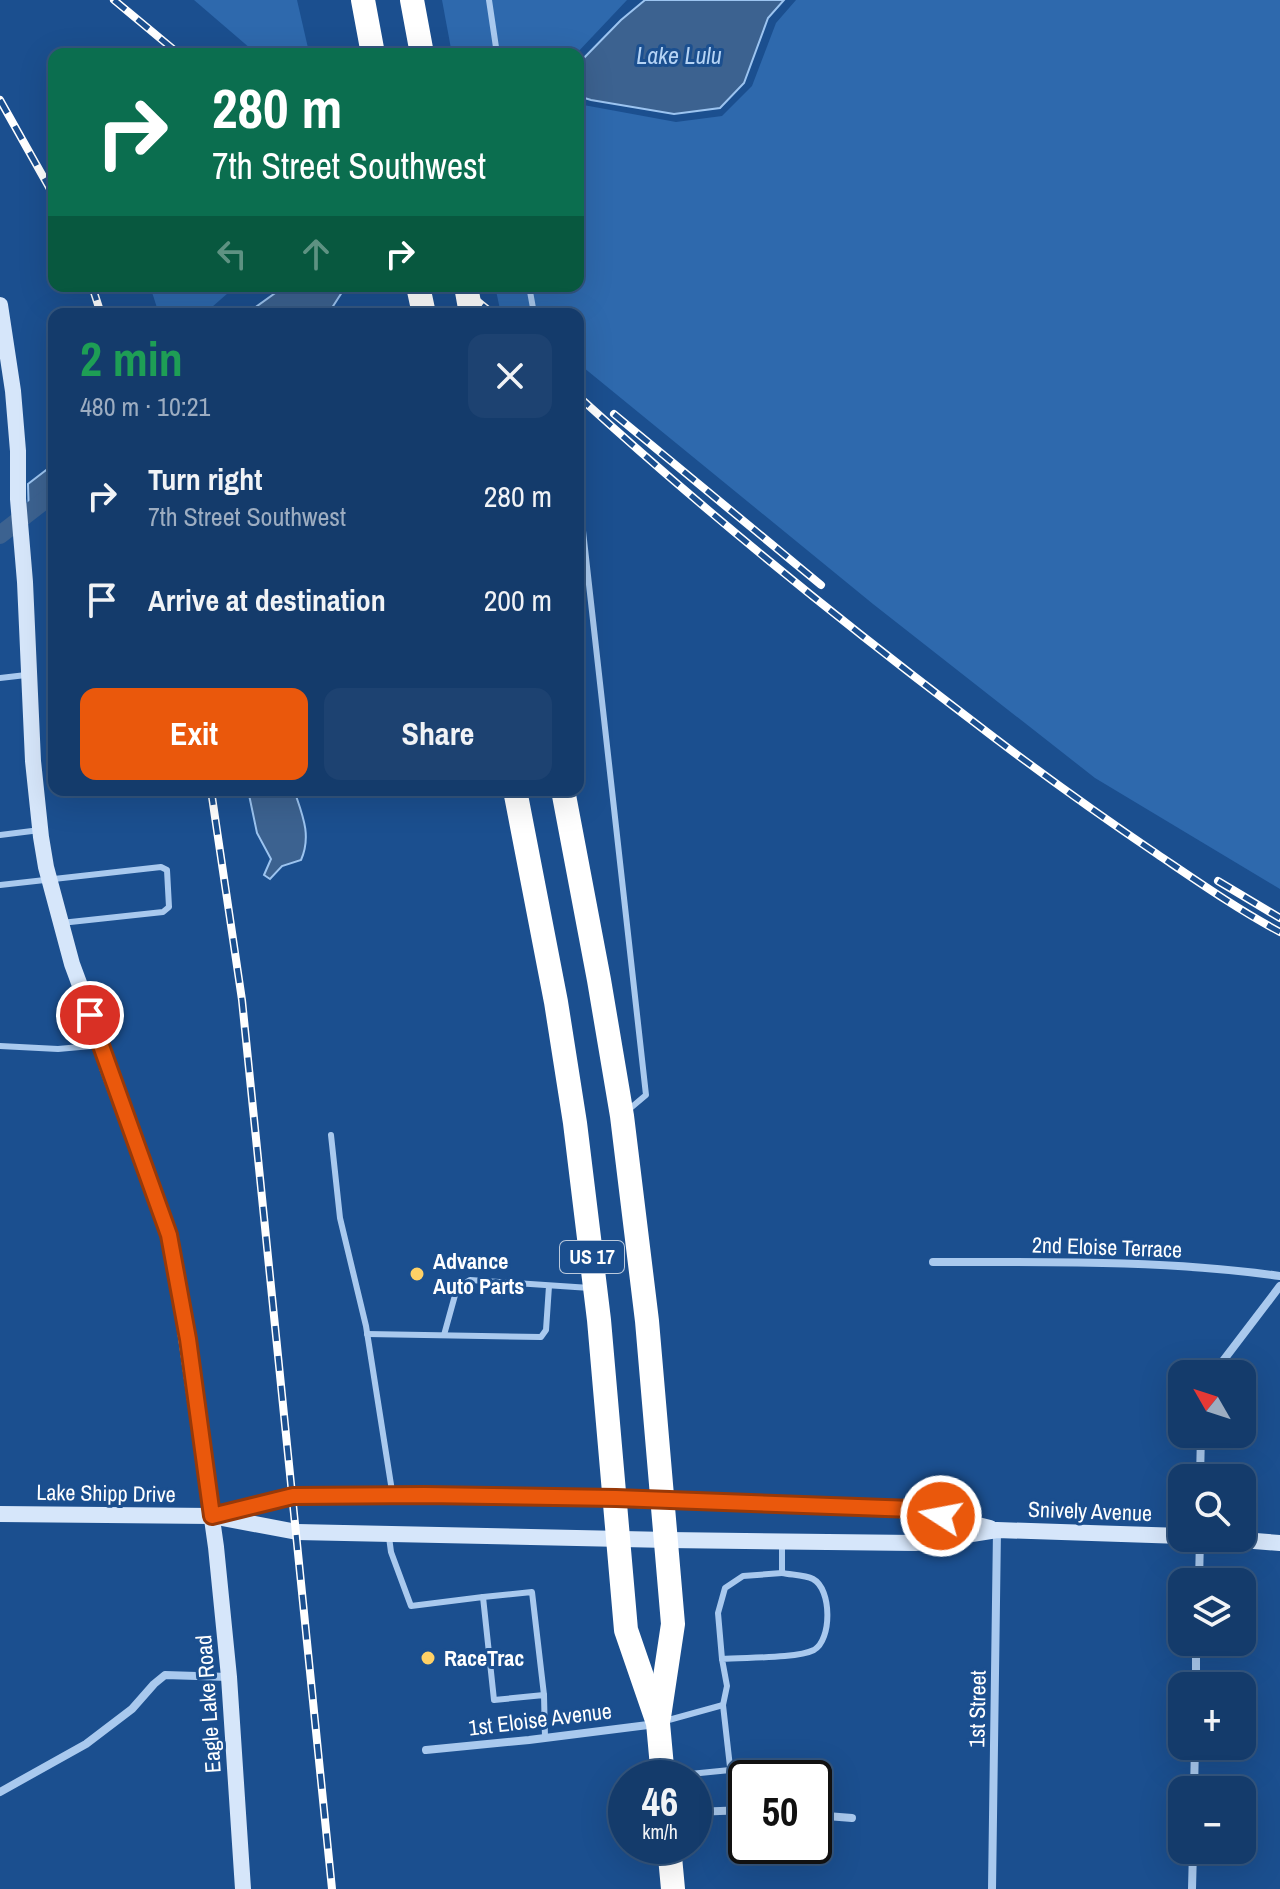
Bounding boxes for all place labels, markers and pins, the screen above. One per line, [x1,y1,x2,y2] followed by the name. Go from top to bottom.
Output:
[56,981,124,1049] pin
[433,1246,524,1301] place label: Advance Auto Parts
[408,1265,426,1283] marker: Advance Auto Parts
[444,1643,524,1673] place label: RaceTrac
[419,1649,437,1667] marker: RaceTrac

